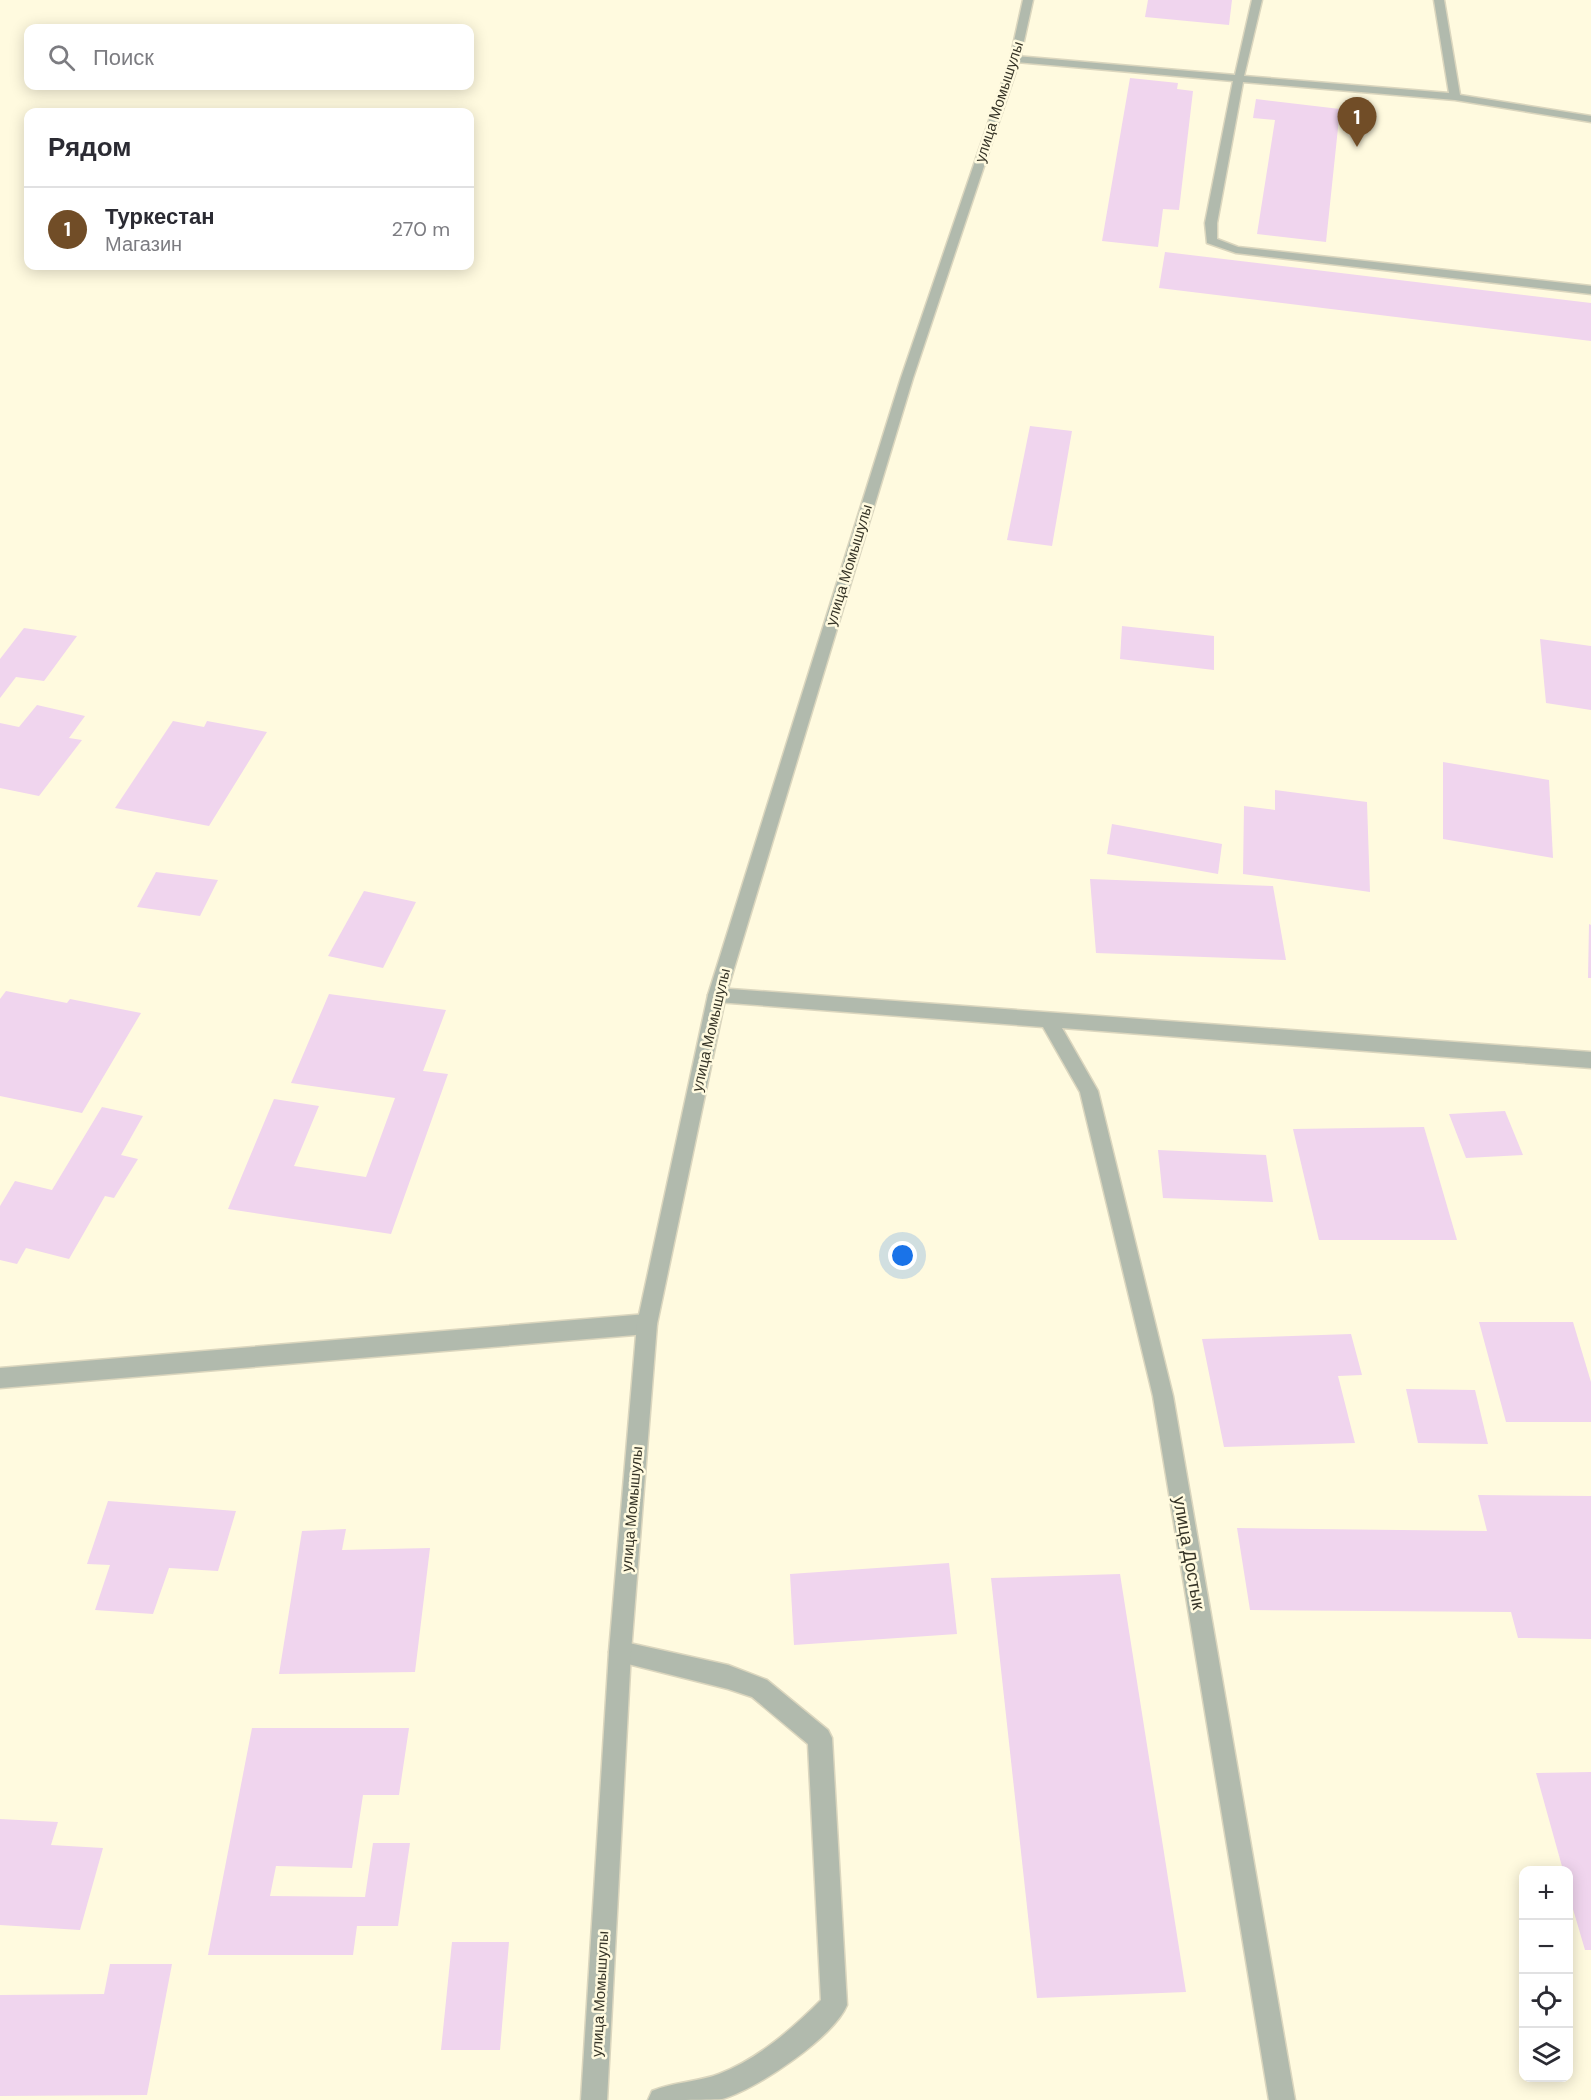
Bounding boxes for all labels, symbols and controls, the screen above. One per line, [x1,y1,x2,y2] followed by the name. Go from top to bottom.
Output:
[24,24,474,90] search box
[970,39,1028,165] street label: улица Момышулы
[45,41,78,74] icon: search
[93,43,154,72] text: Поиск
[1338,98,1376,147] pin: 1
[48,130,131,164] text: Рядом
[105,202,214,231] text: Туркестан
[64,216,71,242] text: 1
[392,216,450,242] text: 270 m
[105,231,182,257] text: Магазин
[821,502,877,628] street label: улица Момышулы
[687,966,735,1094] street label: улица Момышулы
[888,1241,917,1270] your location
[617,1445,647,1573] street label: улица Момышулы
[1167,1494,1211,1612] street label: улица Достык
[1519,1866,1573,2082] map controls
[1519,1866,1573,1920] button: +
[1519,1920,1573,1974] button: −
[587,1931,613,2057] street label: улица Момышулы
[1519,1974,1573,2028] button: locate
[1519,2028,1573,2082] button: layers

